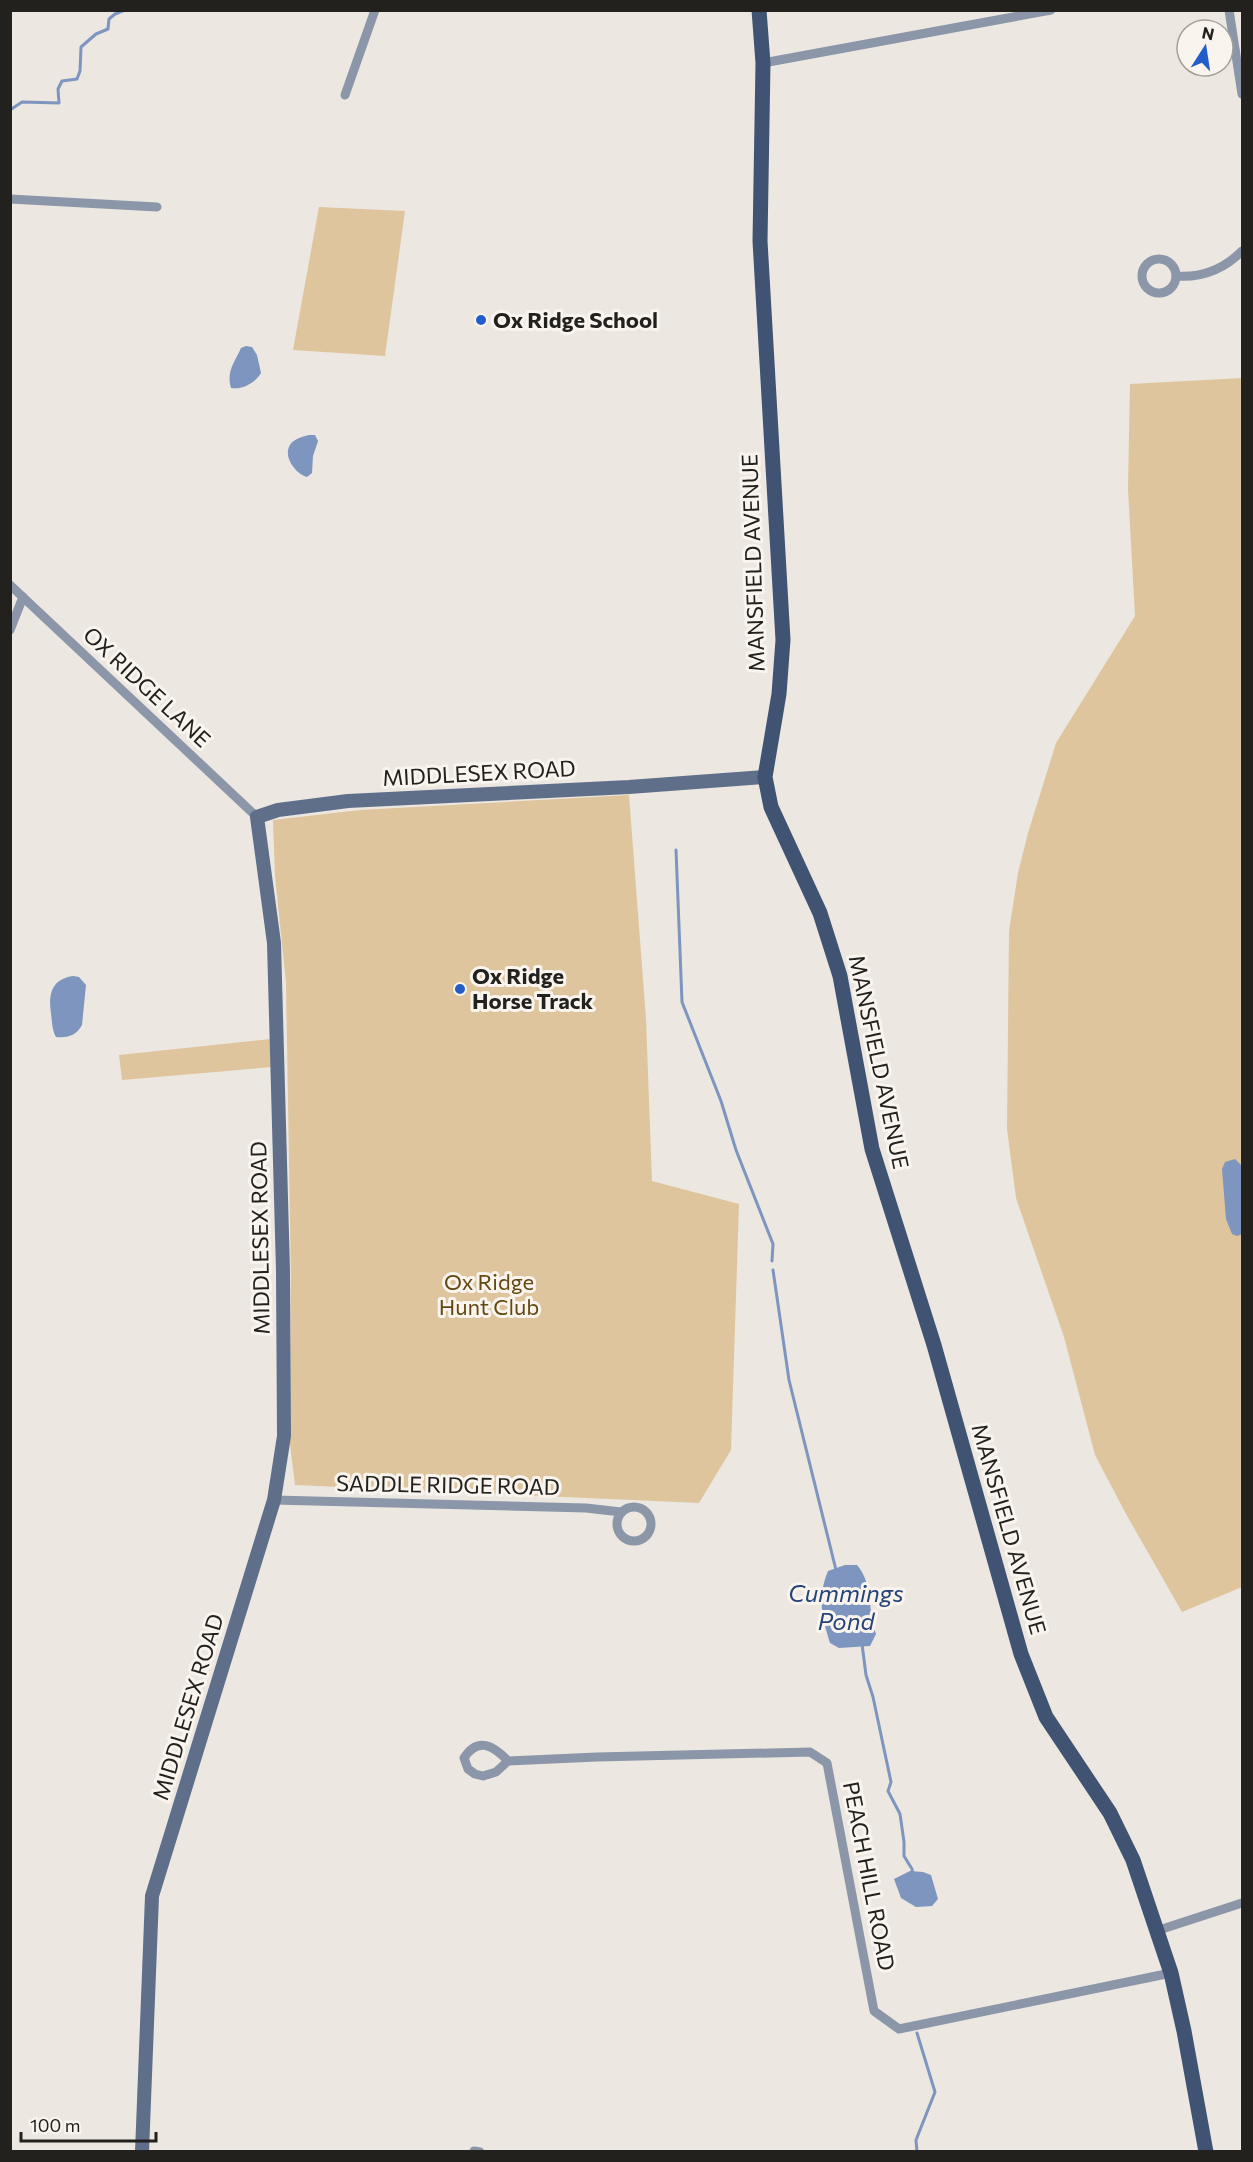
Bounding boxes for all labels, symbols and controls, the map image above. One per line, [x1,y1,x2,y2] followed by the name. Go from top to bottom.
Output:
[1175,18,1235,78] north arrow
[1200,22,1216,43] text: N
[493,306,658,333] place label: Ox Ridge School
[474,313,488,327] marker: Ox Ridge School
[735,454,770,672] street label: MANSFIELD AVENUE
[78,621,217,753] street label: OX RIDGE LANE
[382,754,576,791] street label: MIDDLESEX ROAD
[844,952,915,1171] street label: MANSFIELD AVENUE
[472,962,593,1014] place label: Ox Ridge Horse Track
[453,982,467,996] marker: Ox Ridge Horse Track
[244,1141,275,1335] street label: MIDDLESEX ROAD
[439,1268,539,1320] park label: Ox Ridge Hunt Club
[966,1420,1053,1637] street label: MANSFIELD AVENUE
[336,1469,560,1500] street label: SADDLE RIDGE ROAD
[788,1578,904,1635] water label: Cummings Pond
[146,1610,229,1803] street label: MIDDLESEX ROAD
[838,1779,901,1973] street label: PEACH HILL ROAD
[21,2105,156,2143] scale bar
[30,2114,80,2136] text: 100 m

